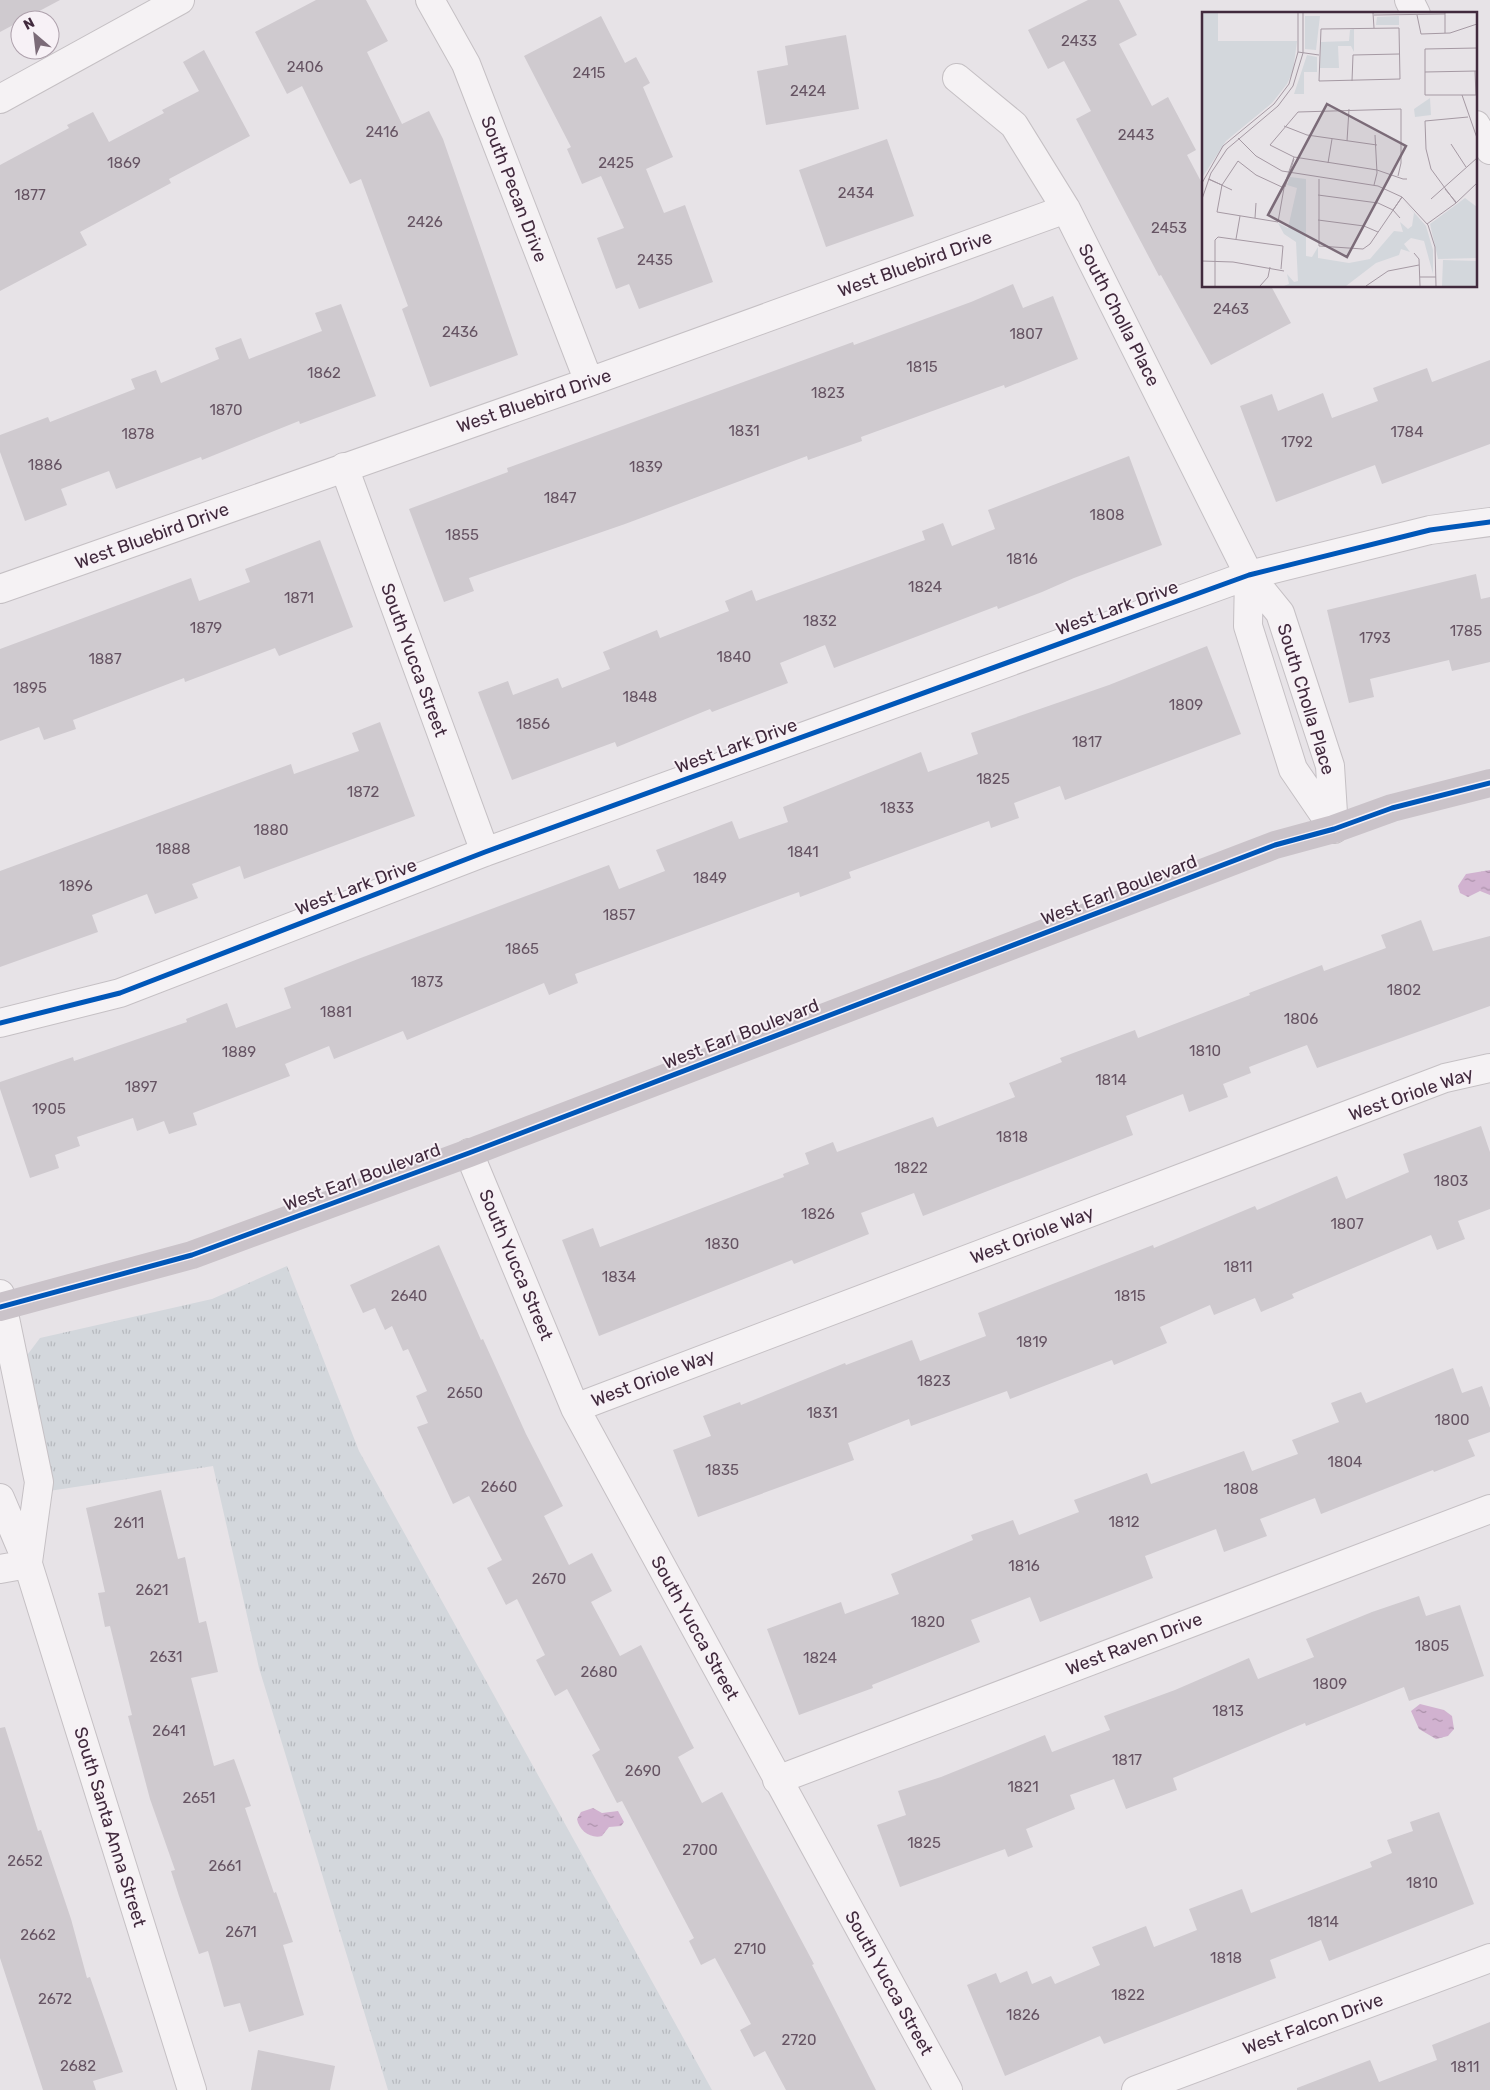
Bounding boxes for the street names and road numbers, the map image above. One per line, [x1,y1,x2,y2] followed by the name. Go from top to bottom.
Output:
[476,113,552,265] street label: South Pecan Drive
[835,226,995,302] street label: West Bluebird Drive
[1074,240,1164,390] street label: South Cholla Place
[454,364,614,438] street label: West Bluebird Drive
[72,498,232,574] street label: West Bluebird Drive
[1053,576,1181,640] street label: West Lark Drive
[376,580,452,740] street label: South Yucca Street
[1273,621,1339,777] street label: South Cholla Place
[672,714,800,778] street label: West Lark Drive
[1038,850,1200,930] street label: West Earl Boulevard
[292,854,420,920] street label: West Lark Drive
[660,994,822,1074] street label: West Earl Boulevard
[1346,1062,1476,1126] street label: West Oriole Way
[281,1138,443,1216] street label: West Earl Boulevard
[474,1186,558,1344] street label: South Yucca Street
[967,1201,1097,1269] street label: West Oriole Way
[588,1344,718,1412] street label: West Oriole Way
[646,1552,744,1704] street label: South Yucca Street
[1063,1608,1205,1680] street label: West Raven Drive
[69,1724,151,1930] street label: South Santa Anna Street
[840,1907,938,2059] street label: South Yucca Street
[1240,1988,1386,2060] street label: West Falcon Drive

